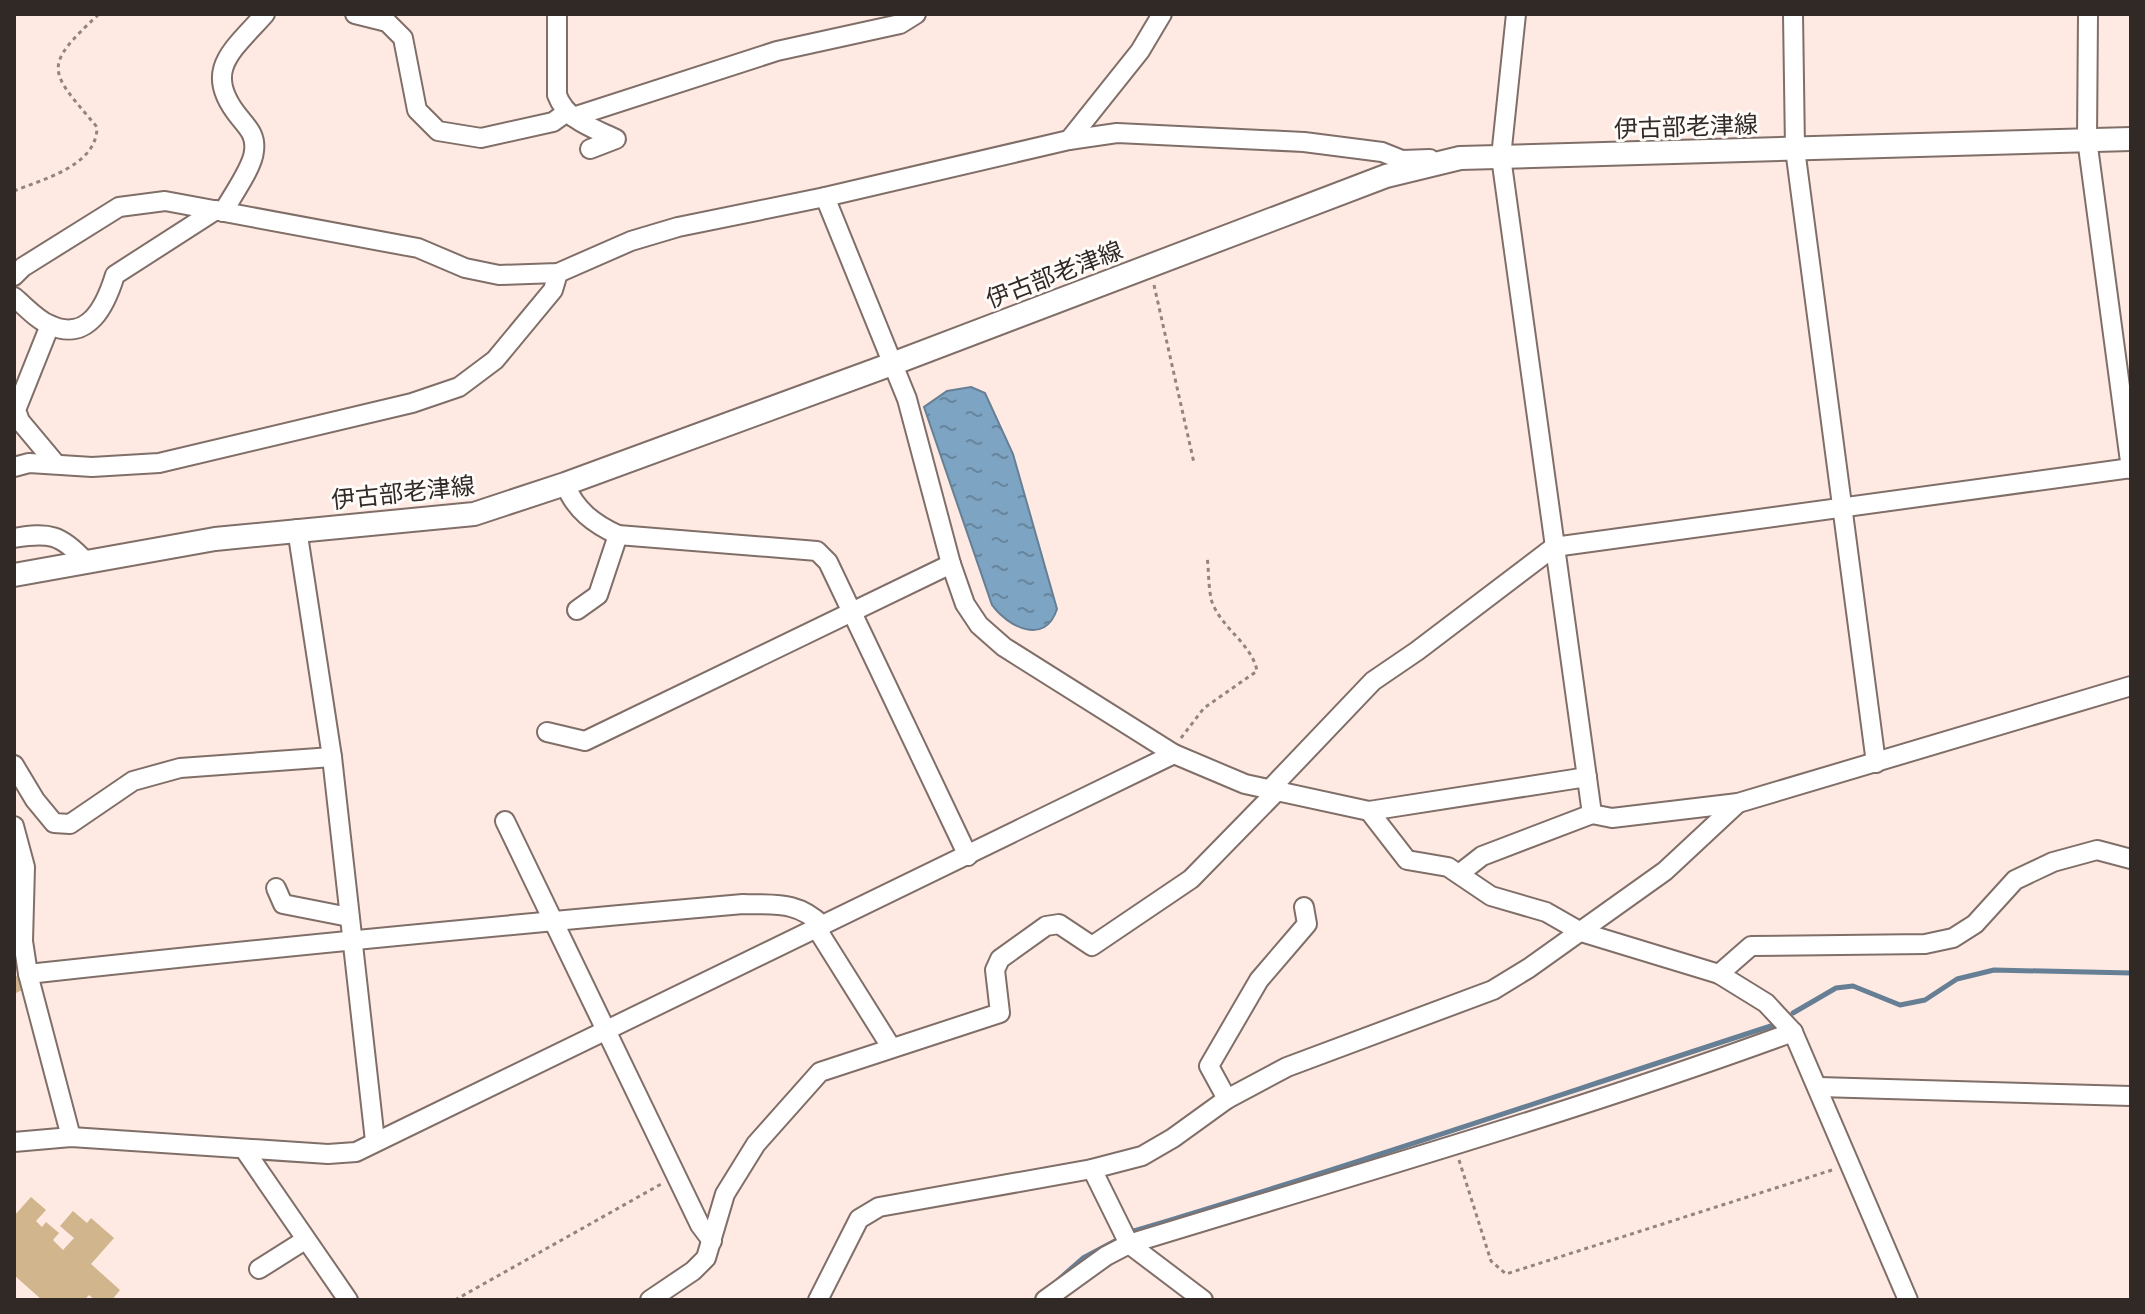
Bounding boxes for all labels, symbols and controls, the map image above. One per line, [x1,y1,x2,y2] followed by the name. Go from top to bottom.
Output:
[1613,107,1759,145] street label: 伊古部老津線
[981,233,1127,315] street label: 伊古部老津線
[330,469,476,515] street label: 伊古部老津線

